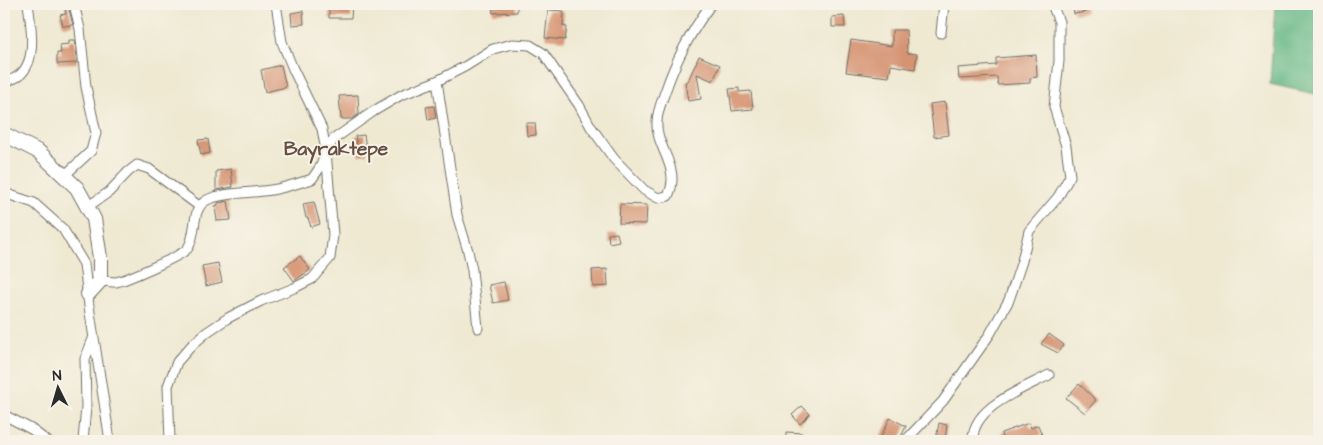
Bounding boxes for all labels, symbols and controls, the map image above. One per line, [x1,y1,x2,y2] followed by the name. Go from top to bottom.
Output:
[284,136,389,164] district label: Bayraktepe
[32,362,82,412] north arrow
[52,366,62,386] text: N

